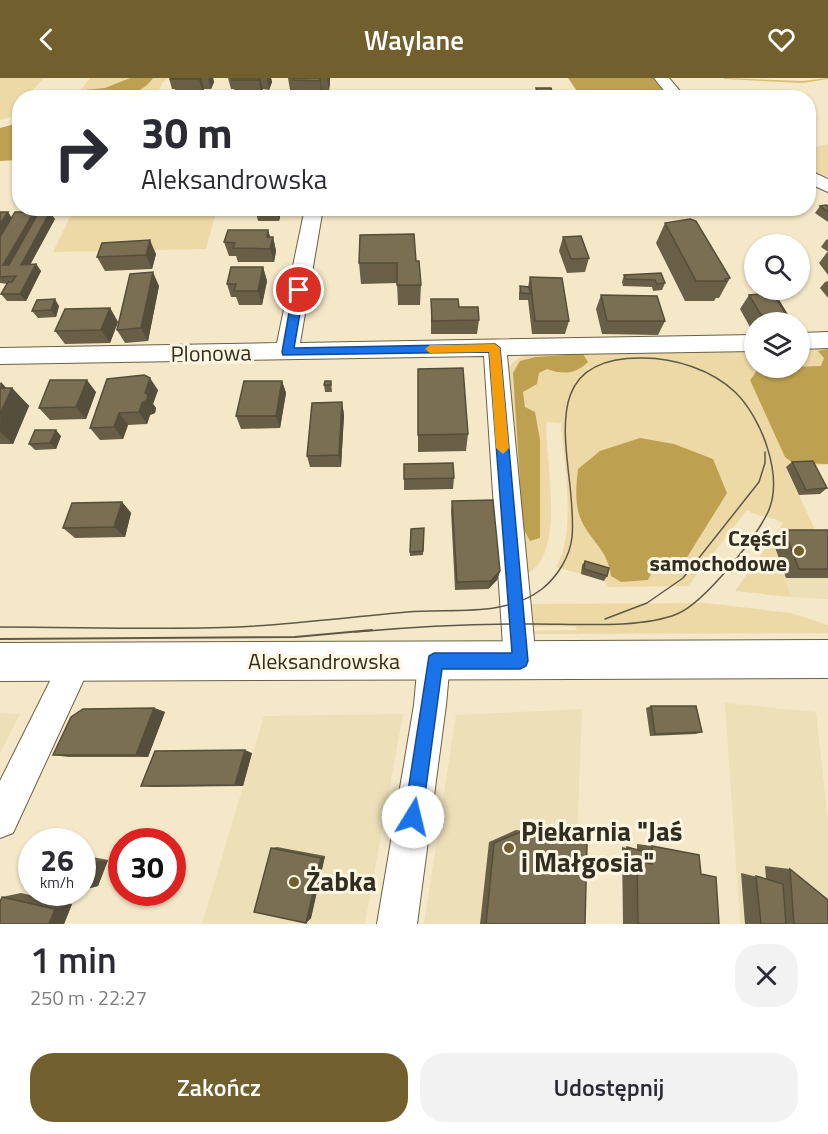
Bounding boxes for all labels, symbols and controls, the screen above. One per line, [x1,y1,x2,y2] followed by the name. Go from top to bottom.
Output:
[364,19,464,60] text: Waylane
[30,23,63,56] icon: back
[765,23,798,56] icon: heart
[141,100,233,164] text: 30 m
[42,114,120,192] icon: right
[141,158,327,199] text: Aleksandrowska
[744,234,810,378] map controls
[744,234,810,300] button: search
[273,264,324,315] pin
[282,273,315,306] icon: arrive
[744,312,810,378] button: layers
[170,335,252,371] street label: Plonowa
[650,521,787,580] place label: Części samochodowe
[792,544,806,558] marker: Części samochodowe
[248,644,400,678] street label: Aleksandrowska
[381,785,445,849] position arrow
[521,810,683,882] place label: Piekarnia "Jaś i Małgosia"
[108,828,186,906] speed limit sign: 30
[40,837,74,883] text: 26
[502,841,516,855] marker: Piekarnia "Jaś i Małgosia"
[306,860,377,901] place label: Żabka
[40,871,74,894] text: km/h
[287,875,301,889] marker: Żabka
[30,932,117,987] text: 1 min
[735,944,798,1007] button: close
[30,982,147,1013] text: 250 m · 22:27
[30,1053,408,1122] button: Zakończ
[420,1053,798,1122] button: Udostępnij

